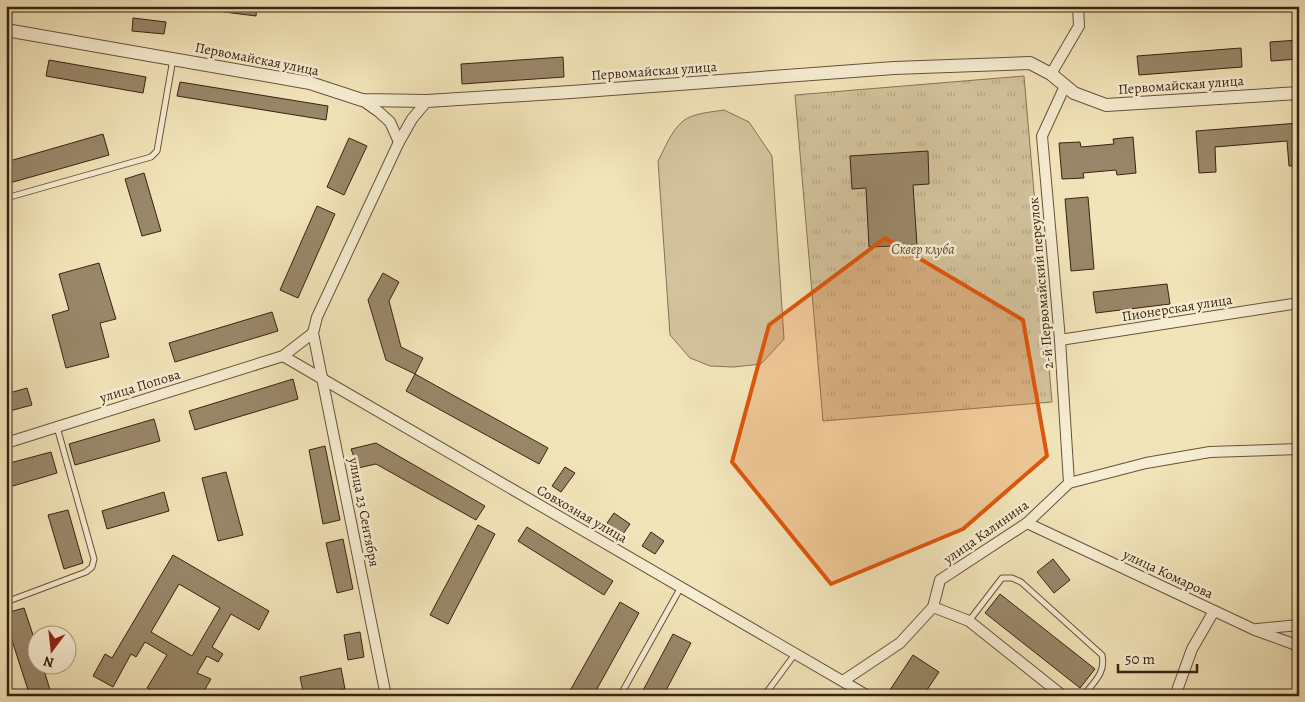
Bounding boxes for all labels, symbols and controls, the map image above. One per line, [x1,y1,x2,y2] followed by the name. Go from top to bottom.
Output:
[193,38,321,80] street label: Первомайская улица
[591,57,718,85] street label: Первомайская улица
[1118,71,1245,99] street label: Первомайская улица
[1024,196,1058,370] street label: 2-й Первомайский переулок
[891,240,955,259] park label: Сквер клуба
[1120,290,1234,326] street label: Пионерская улица
[96,365,183,408] street label: улица Попова
[344,455,384,569] street label: улица 23 Сентября
[533,480,631,548] street label: Совхозная улица
[939,495,1033,569] street label: улица Калинина
[1119,544,1217,603] street label: улица Комарова
[28,624,78,674] north arrow
[1118,642,1196,674] scale bar
[1125,649,1155,669] text: 50 m
[41,652,56,673] text: N

